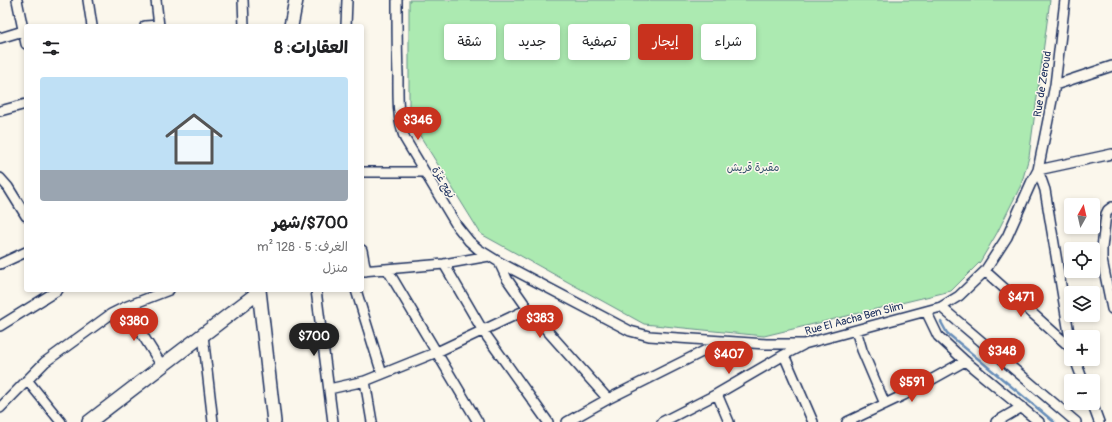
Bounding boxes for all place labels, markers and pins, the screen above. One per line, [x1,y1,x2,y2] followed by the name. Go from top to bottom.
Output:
[394,107,442,141] pin: $346
[997,284,1045,318] pin: $471
[516,305,564,339] pin: $383
[110,308,158,342] pin: $380
[290,323,338,357] pin: $700
[978,338,1026,372] pin: $348
[705,341,753,375] pin: $407
[888,369,936,403] pin: $591

